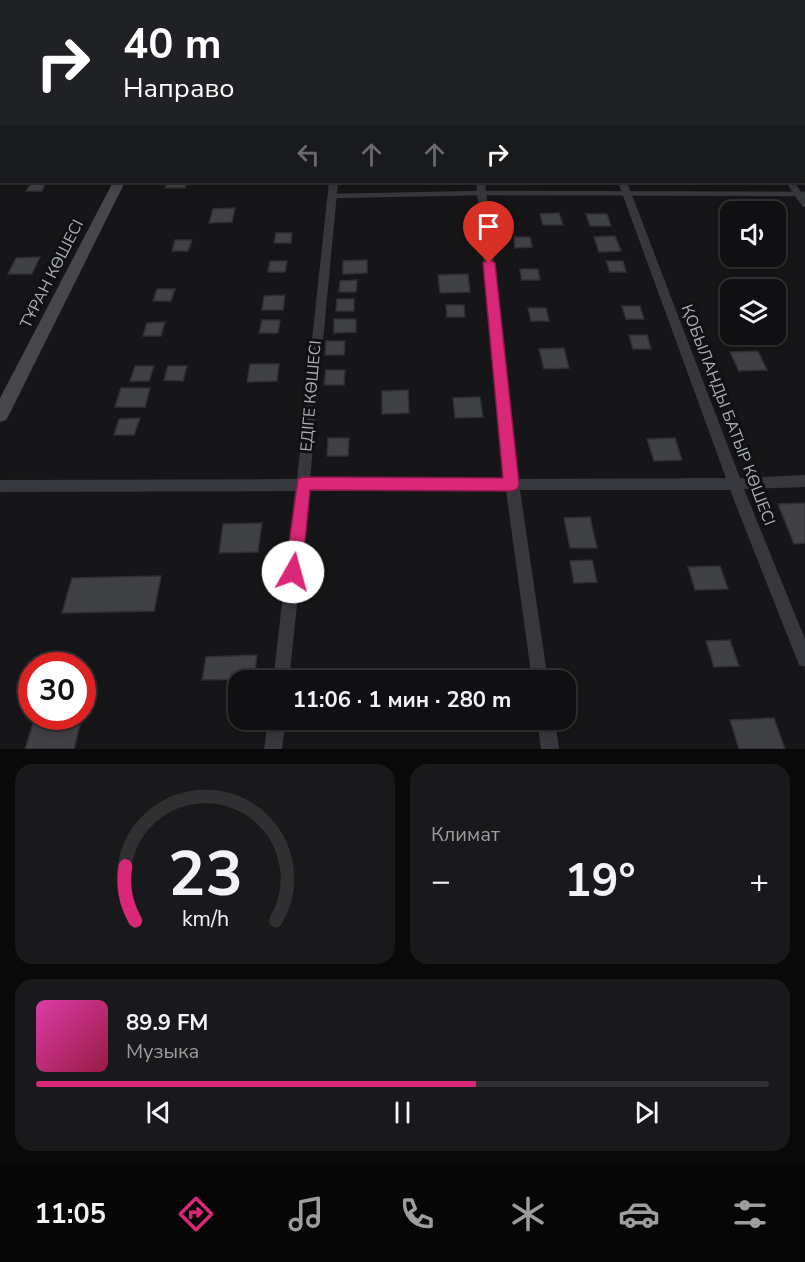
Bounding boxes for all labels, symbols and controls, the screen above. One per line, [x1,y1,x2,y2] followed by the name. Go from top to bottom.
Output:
[123,16,222,73] text: 40 m
[24,24,102,102] icon: right
[123,70,234,107] text: Направо
[292,138,325,171] icon: left
[355,138,388,171] icon: ahead
[418,138,451,171] icon: ahead
[481,138,514,171] icon: right
[463,201,514,263] pin
[720,201,786,345] map controls
[720,201,786,267] button: sound
[472,210,505,243] icon: arrive
[15,216,89,332] street label: ТҰРАН КӨШЕСІ
[720,279,786,345] button: layers
[676,301,780,529] street label: ҚОБЫЛАНДЫ БАТЫР КӨШЕСІ
[295,340,327,452] street label: ЕДІГЕ КӨШЕСІ
[261,540,325,604] position arrow
[18,652,96,730] speed limit sign: 30
[293,685,511,715] text: 11:06 · 1 мин · 280 m
[431,821,500,848] text: Климат
[168,832,242,917] text: 23
[564,851,636,912] text: 19°
[431,859,451,904] text: −
[749,859,769,904] text: +
[181,904,229,934] text: km/h
[126,1008,208,1038] text: 89.9 FM
[126,1038,199,1065] text: Музыка
[142,1096,175,1129] icon: previous
[386,1096,419,1129] icon: pause
[630,1096,663,1129] icon: next
[175,1193,217,1235] icon: directions
[285,1193,327,1235] icon: music
[396,1193,438,1235] icon: phone
[507,1193,549,1235] icon: climate
[618,1193,660,1235] icon: car
[729,1193,771,1235] icon: filters
[34,1196,106,1233] text: 11:05

